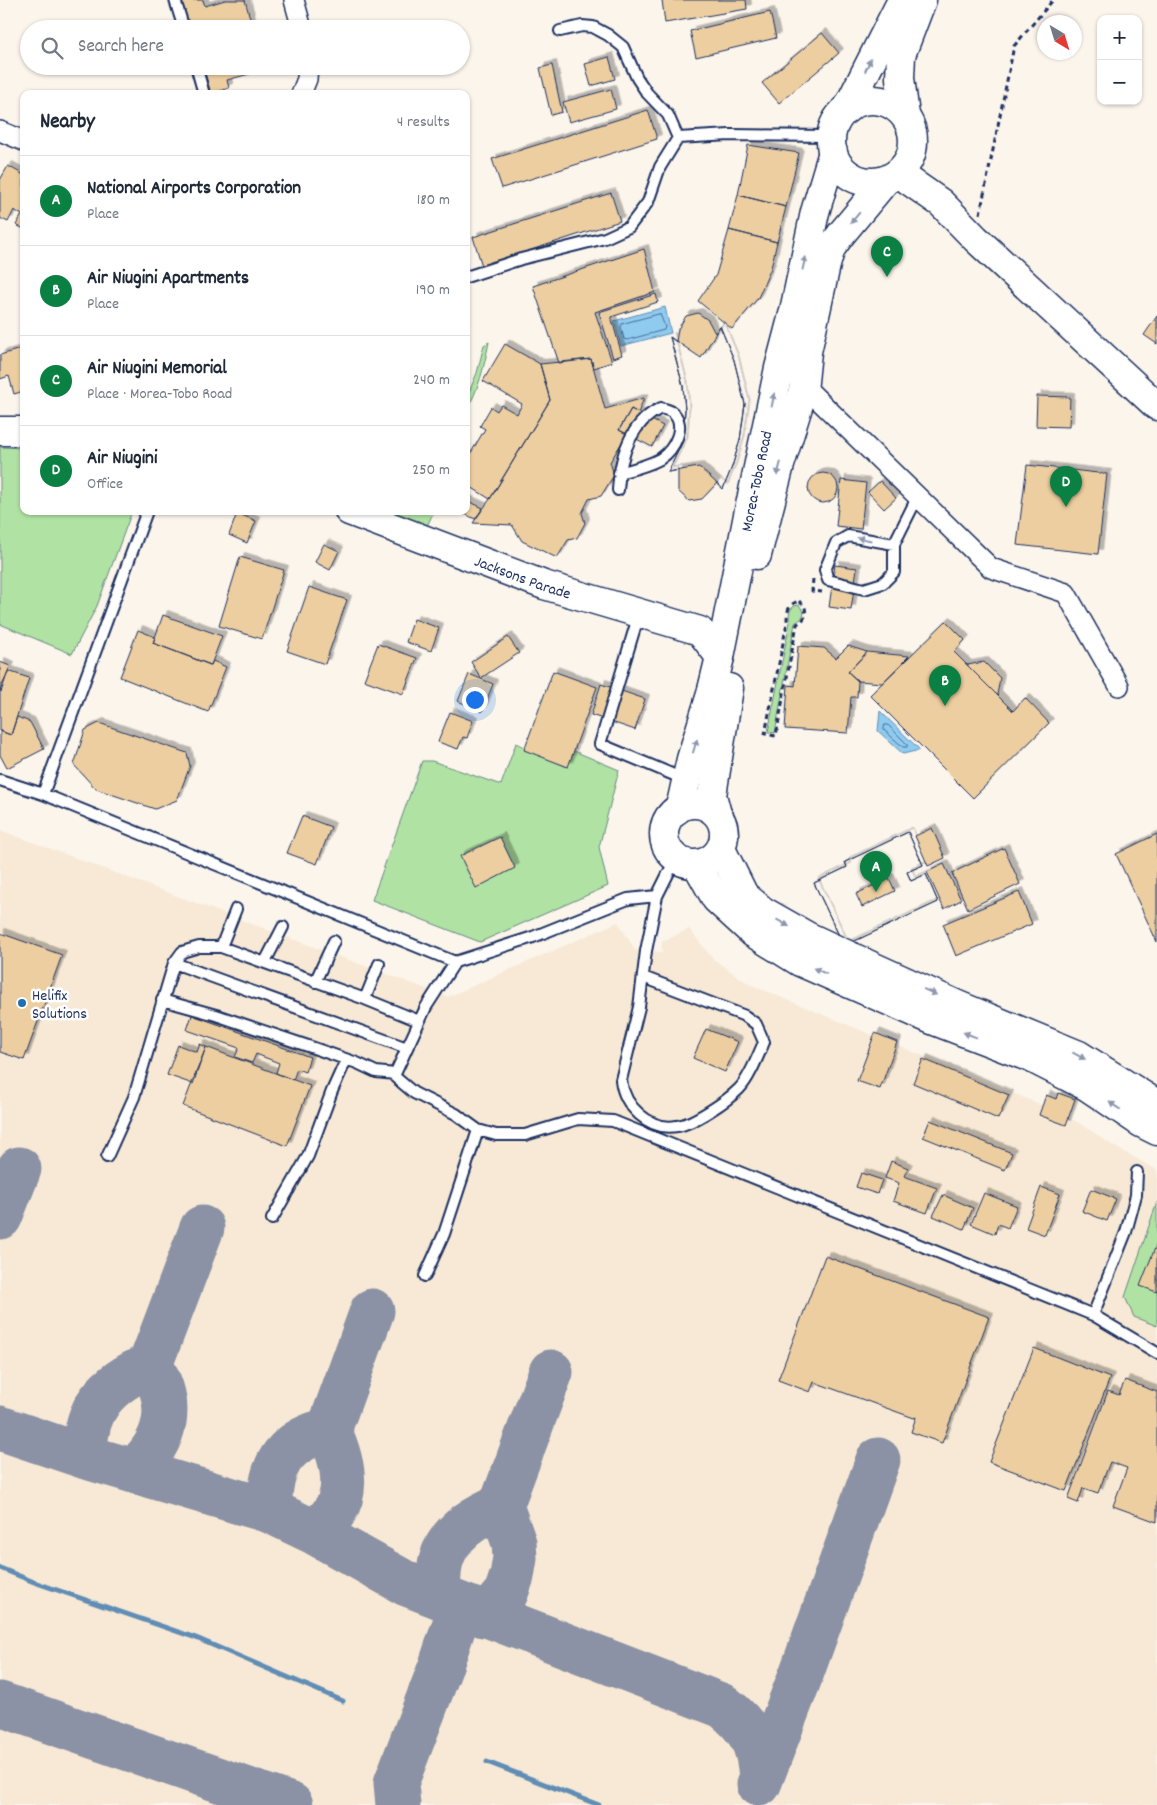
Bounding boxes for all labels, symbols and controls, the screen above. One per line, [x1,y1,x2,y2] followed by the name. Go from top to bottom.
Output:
[1037,15,1082,60] north arrow
[1097,15,1142,105] map controls
[1097,15,1142,60] button: +
[20,20,470,75] search box
[38,34,66,62] icon: search
[78,34,164,61] text: Search here
[865,58,873,72] one-way arrow
[1097,60,1142,105] button: −
[40,108,95,138] text: Nearby
[397,111,450,134] text: 4 results
[87,176,301,203] text: National Airports Corporation
[52,189,60,212] text: A
[417,189,450,212] text: 180 m
[87,203,119,226] text: Place
[850,212,861,224] one-way arrow
[871,236,903,277] pin: C
[800,255,808,271] one-way arrow
[87,266,249,293] text: Air Niugini Apartments
[52,279,60,302] text: B
[416,279,450,302] text: 190 m
[87,293,119,316] text: Place
[87,356,227,383] text: Air Niugini Memorial
[52,369,60,392] text: C
[413,369,450,392] text: 240 m
[87,383,232,406] text: Place · Morea-Tobo Road
[769,392,777,408] one-way arrow
[736,429,779,534] street label: Morea-Tobo Road
[87,446,157,473] text: Air Niugini
[52,459,60,482] text: D
[412,459,450,482] text: 250 m
[775,462,783,477] one-way arrow
[1050,466,1082,507] pin: D
[87,473,123,496] text: Office
[856,534,872,542] one-way arrow
[471,551,573,606] street label: Jacksons Parade
[929,665,961,706] pin: B
[462,687,488,713] your location
[692,739,699,754] one-way arrow
[860,851,892,892] pin: A
[777,918,790,927] one-way arrow
[813,966,827,974] one-way arrow
[32,985,87,1026] place label: Helifix Solutions
[923,989,937,997] one-way arrow
[16,997,28,1009] marker: Helifix Solutions
[962,1031,977,1039] one-way arrow
[1072,1052,1087,1060] one-way arrow
[1108,1101,1122,1111] one-way arrow

